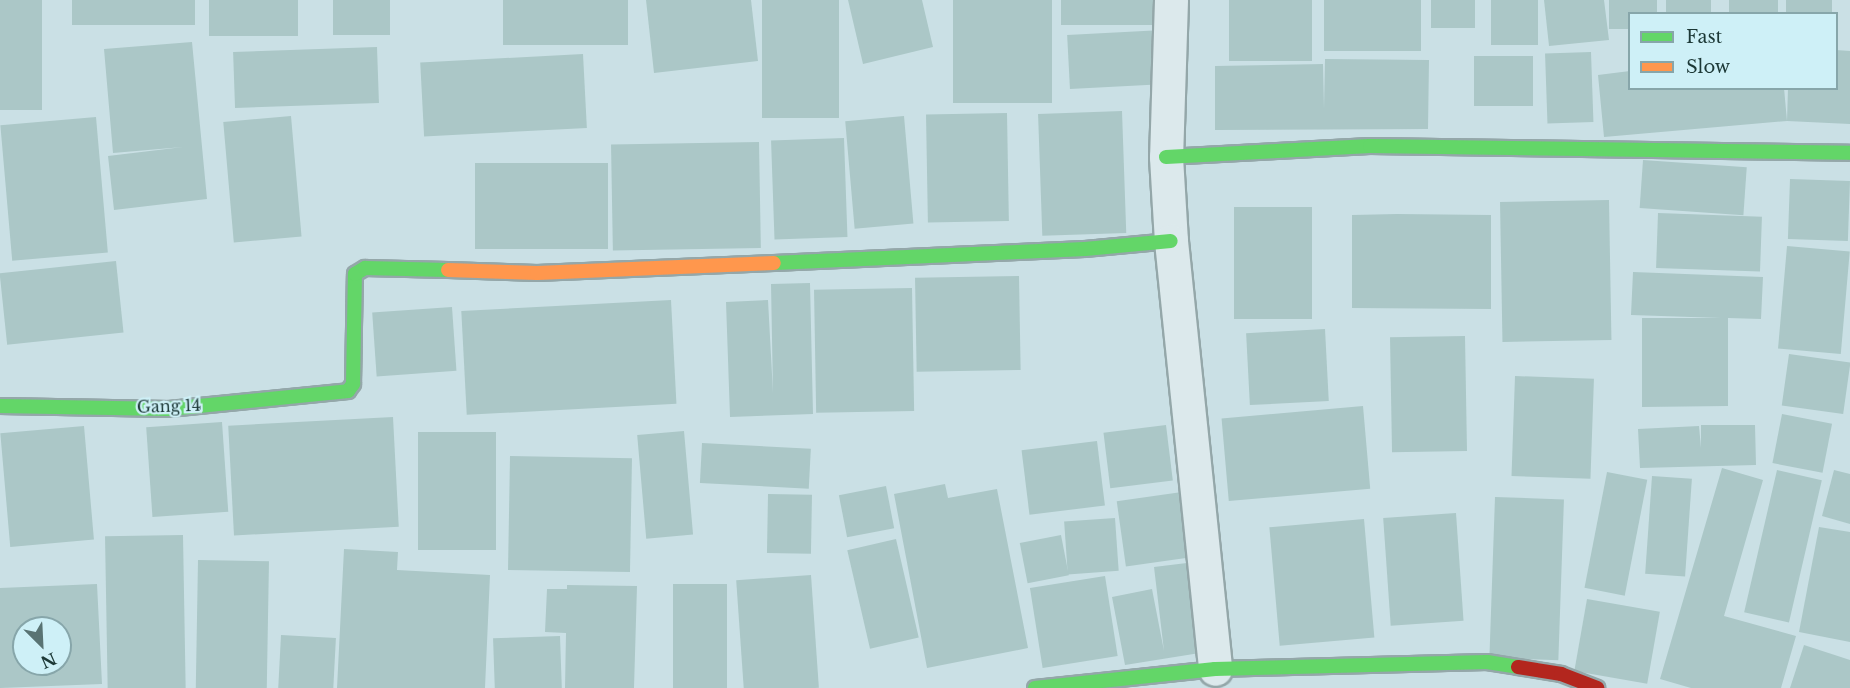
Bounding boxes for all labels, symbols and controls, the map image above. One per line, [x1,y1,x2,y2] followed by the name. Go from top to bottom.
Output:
[1628,12,1838,90] legend
[1686,26,1722,48] text: Fast
[1686,56,1730,78] text: Slow
[136,395,202,417] street label: Gang 14
[12,616,72,676] north arrow
[38,648,59,673] text: N

